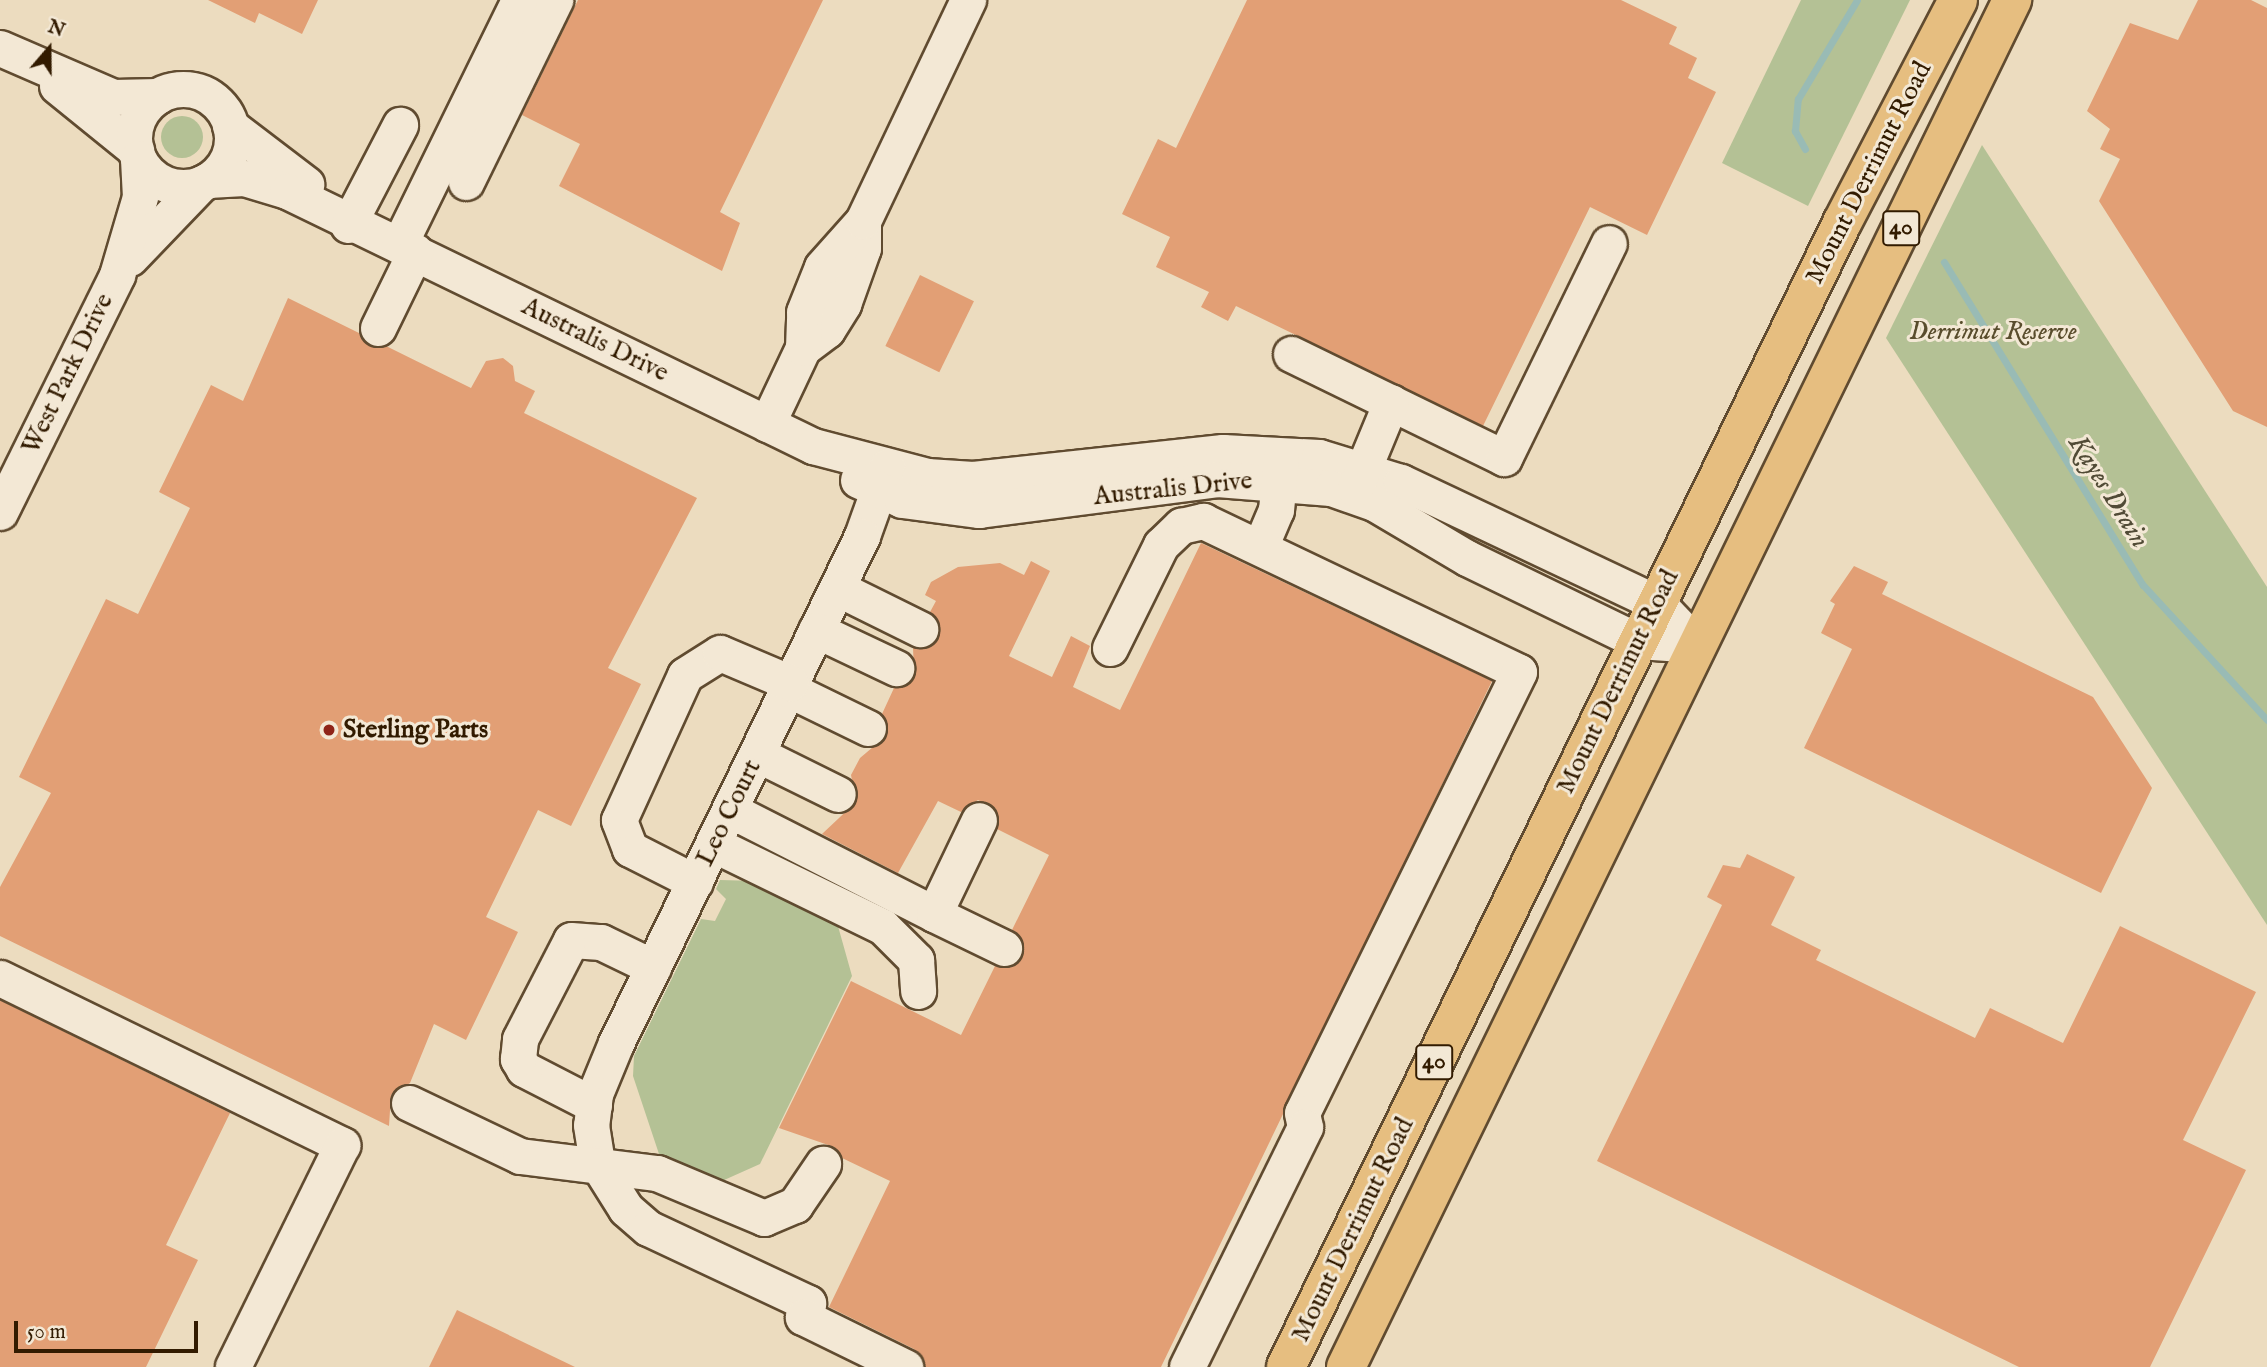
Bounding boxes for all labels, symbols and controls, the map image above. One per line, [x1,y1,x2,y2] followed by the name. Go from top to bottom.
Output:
[14,14,84,84] north arrow
[44,15,68,43] text: N
[1799,57,1939,289] street label: Mount Derrimut Road
[1882,208,1920,248] road number: 40
[16,289,120,459] street label: West Park Drive
[517,291,673,389] street label: Australis Drive
[1909,316,2077,348] park label: Derrimut Reserve
[2060,429,2156,555] water label: Kayes Drain
[1092,465,1254,513] street label: Australis Drive
[1550,565,1686,799] street label: Mount Derrimut Road
[343,714,488,746] place label: Sterling Parts
[321,722,337,738] marker: Sterling Parts
[690,755,768,871] street label: Leo Court
[1415,1042,1453,1082] road number: 40
[1285,1113,1421,1347] street label: Mount Derrimut Road
[18,1308,201,1352] scale bar
[27,1319,66,1346] text: 50 m

